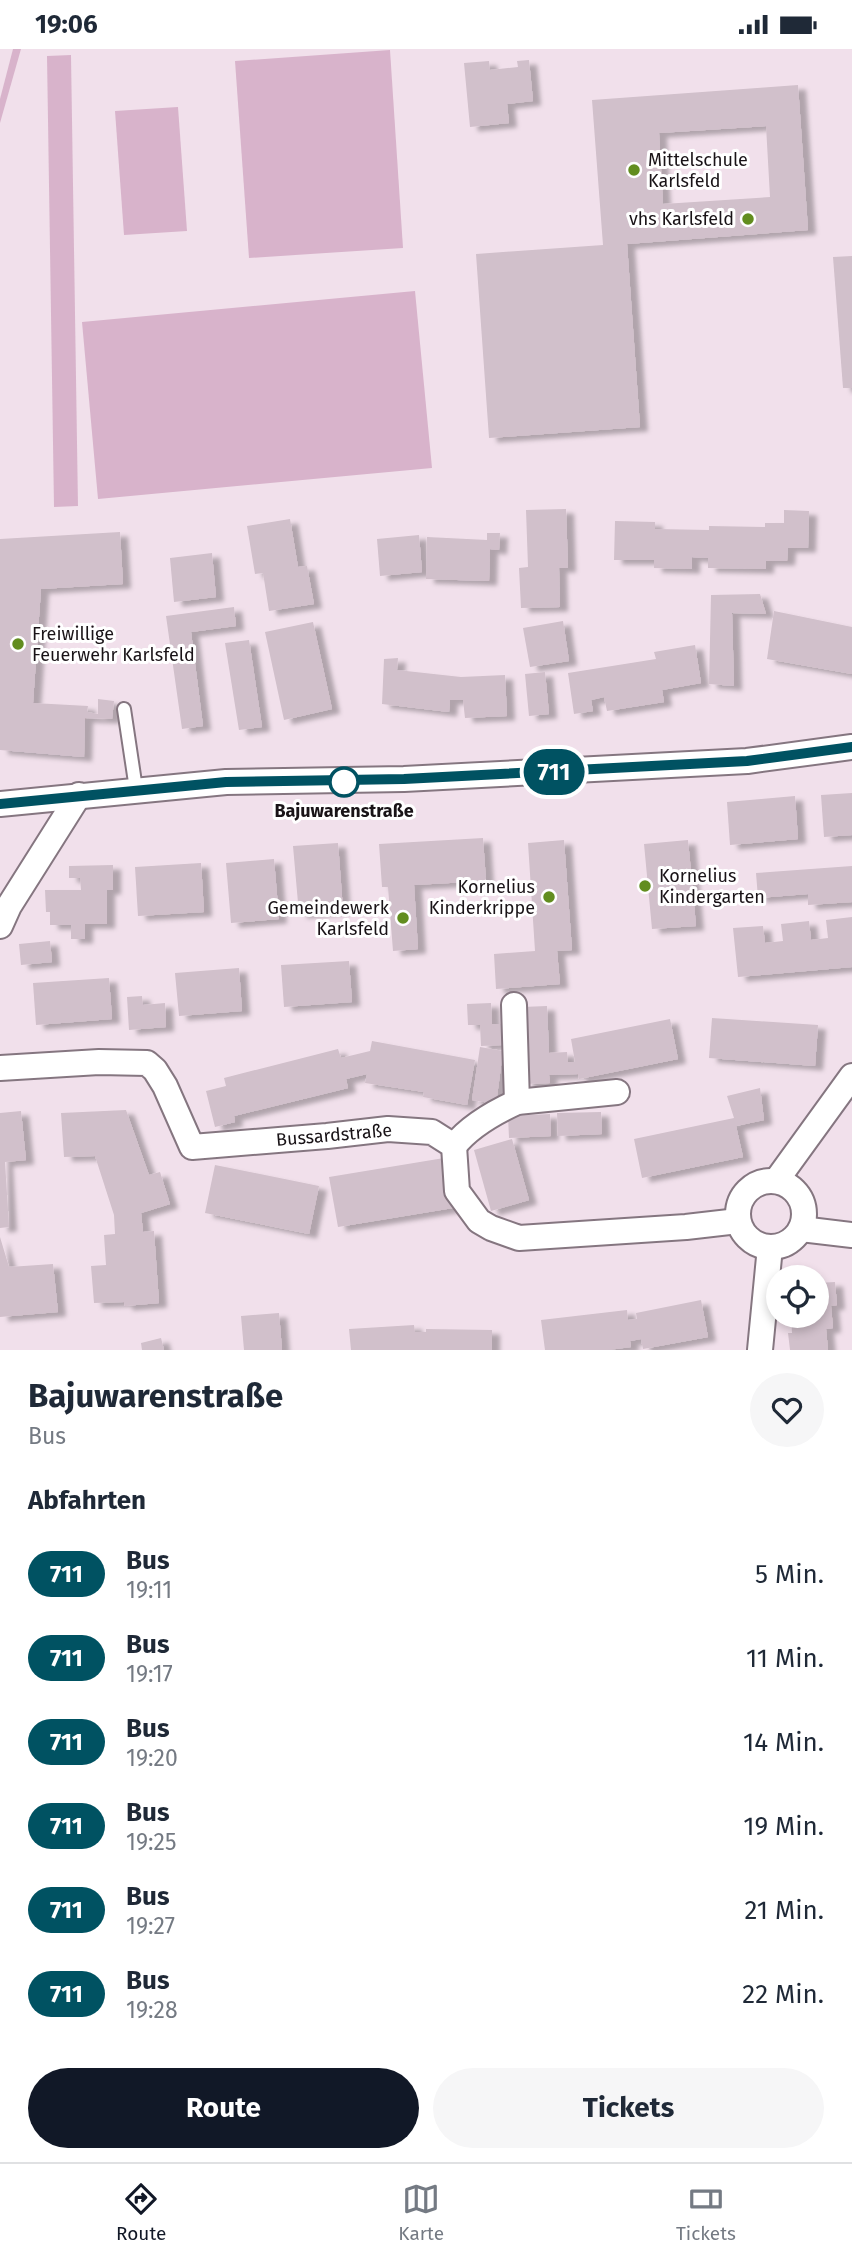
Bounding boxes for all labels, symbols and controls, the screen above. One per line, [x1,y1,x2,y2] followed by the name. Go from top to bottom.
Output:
[35,9,98,40] text: 19:06
[648,149,748,192] place label: Mittelschule Karlsfeld
[626,162,642,178] marker: Mittelschule Karlsfeld
[629,208,734,230] place label: vhs Karlsfeld
[740,211,756,227] marker: vhs Karlsfeld
[32,623,195,666] place label: Freiwillige Feuerwehr Karlsfeld
[10,636,26,652] marker: Freiwillige Feuerwehr Karlsfeld
[514,749,594,795] line badge: 711
[538,758,570,786] text: 711
[329,767,359,797] marker: Bajuwarenstraße
[274,800,414,822] place label: Bajuwarenstraße
[659,865,765,908] place label: Kornelius Kindergarten
[429,876,535,919] place label: Kornelius Kinderkrippe
[637,878,653,894] marker: Kornelius Kindergarten
[541,889,557,905] marker: Kornelius Kinderkrippe
[268,897,390,940] place label: Gemeindewerk Karlsfeld
[395,910,411,926] marker: Gemeindewerk Karlsfeld
[275,1119,393,1151] street label: Bussardstraße
[766,1265,829,1328] map controls
[766,1265,829,1328] button: locate
[750,1373,824,1447] button: heart
[28,1376,283,1416] text: Bajuwarenstraße
[28,1422,66,1450] text: Bus
[28,1485,146,1516] text: Abfahrten
[126,1545,169,1576] text: Bus
[755,1559,824,1590] text: 5 Min.
[50,1560,83,1588] text: 711
[126,1576,172,1604] text: 19:11
[126,1629,169,1660] text: Bus
[746,1643,824,1674] text: 11 Min.
[50,1644,83,1672] text: 711
[126,1660,173,1688] text: 19:17
[126,1713,169,1744] text: Bus
[743,1727,824,1758] text: 14 Min.
[50,1728,83,1756] text: 711
[126,1744,178,1772] text: 19:20
[126,1797,169,1828] text: Bus
[743,1811,824,1842] text: 19 Min.
[50,1812,83,1840] text: 711
[126,1828,176,1856] text: 19:25
[126,1881,169,1912] text: Bus
[745,1895,824,1926] text: 21 Min.
[50,1896,83,1924] text: 711
[126,1912,175,1940] text: 19:27
[126,1965,169,1996] text: Bus
[742,1979,824,2010] text: 22 Min.
[50,1980,83,2008] text: 711
[126,1996,178,2024] text: 19:28
[28,2068,419,2148] button: Route
[433,2068,824,2148] button: Tickets
[116,2180,166,2245] tab: Route
[398,2180,444,2245] tab: Karte
[676,2180,736,2245] tab: Tickets

